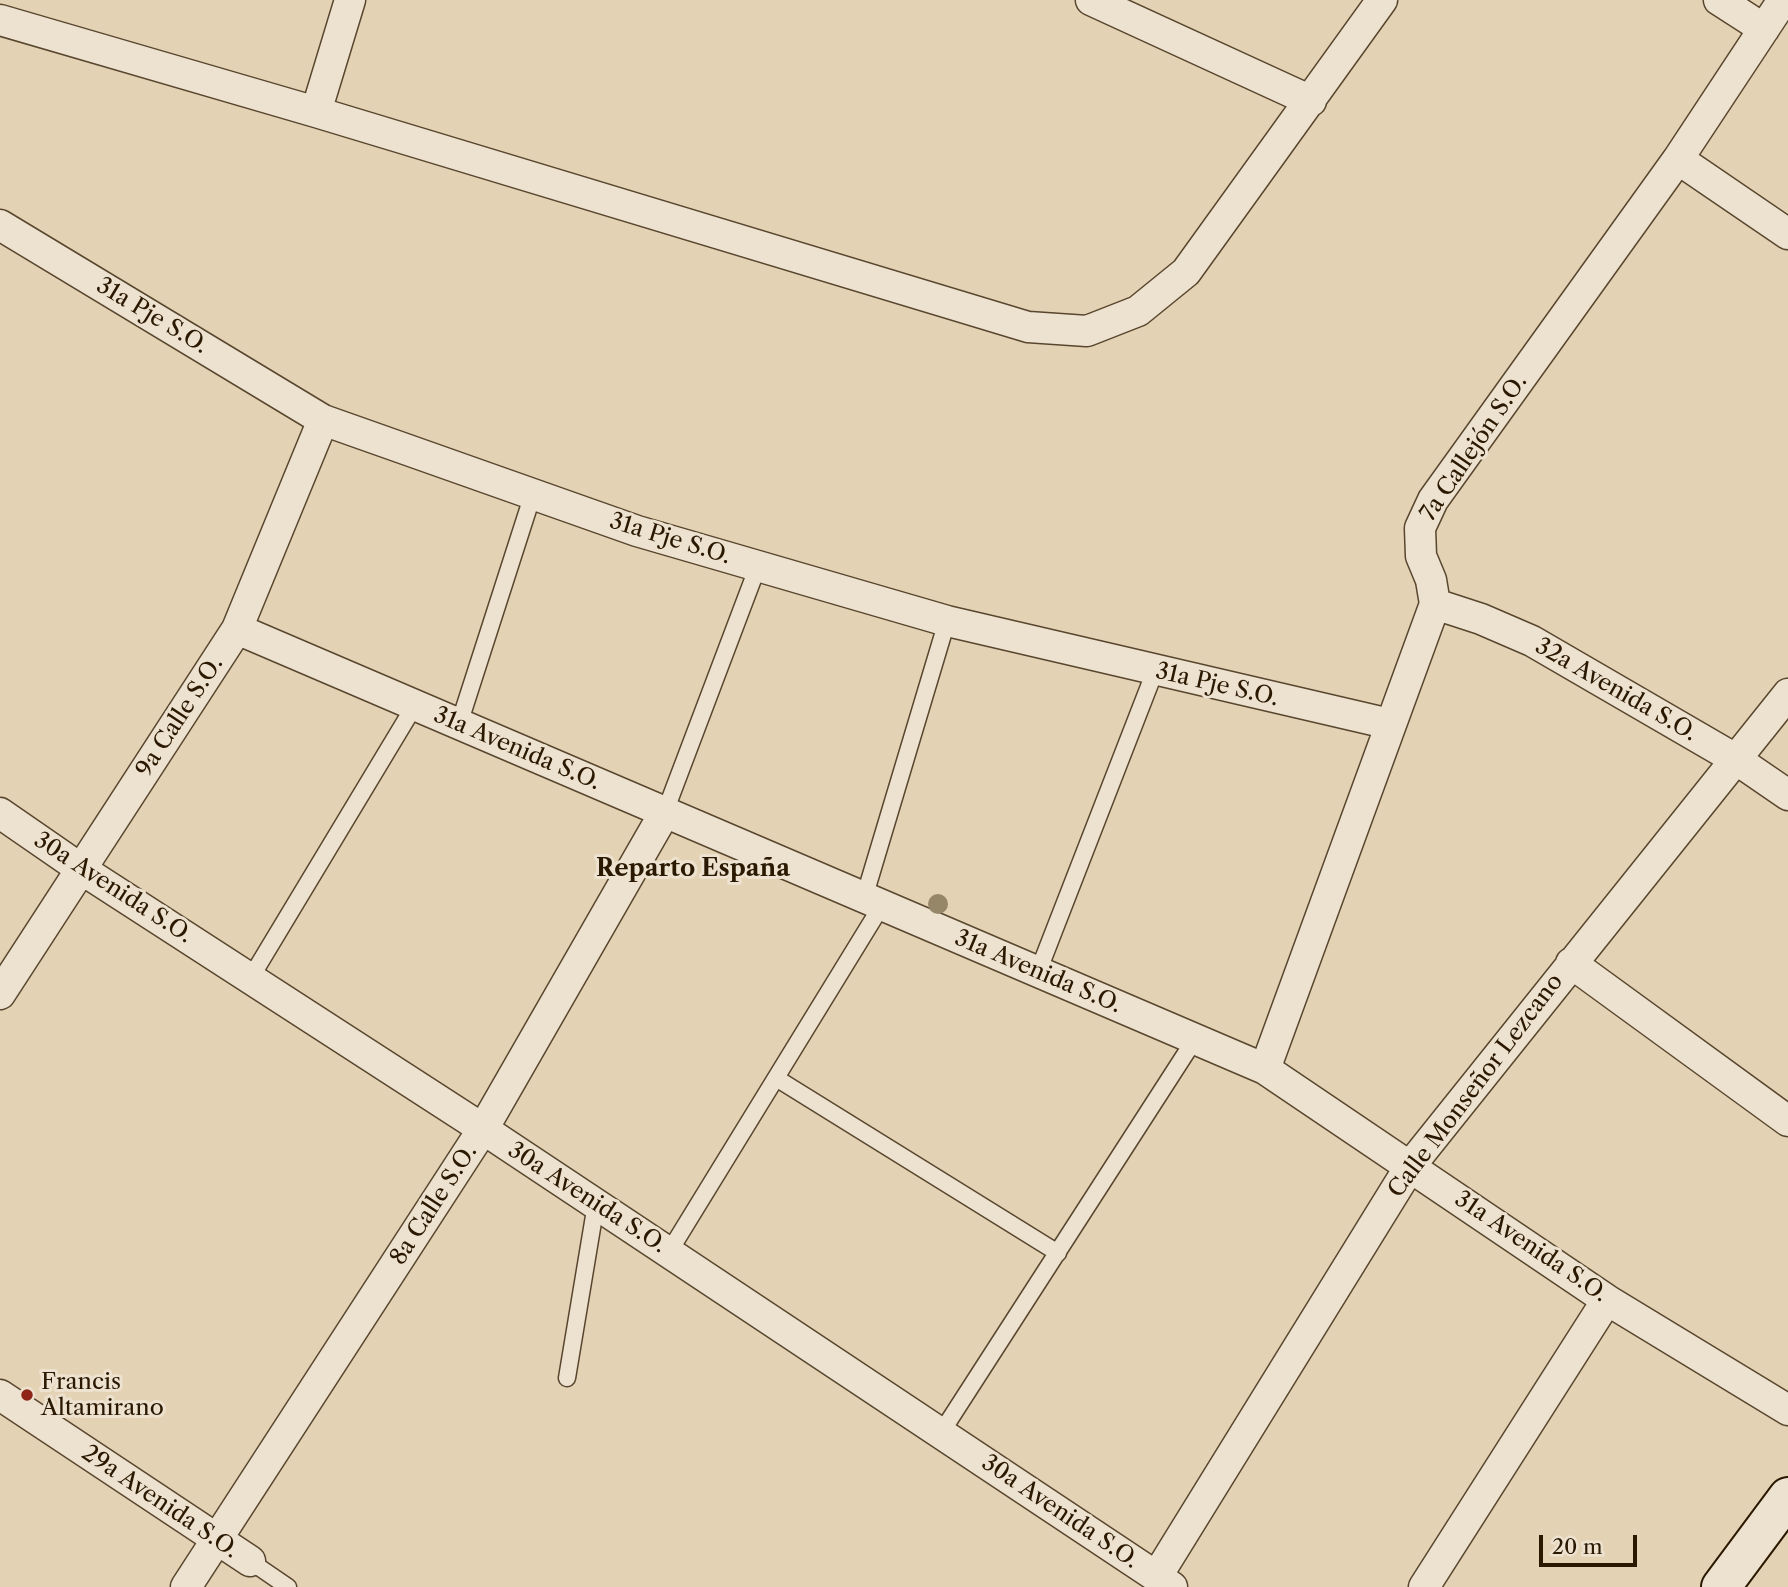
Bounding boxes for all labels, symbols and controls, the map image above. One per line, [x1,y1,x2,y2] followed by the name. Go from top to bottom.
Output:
[91,272,213,360] street label: 31a Pje S.O.
[1415,369,1533,527] street label: 7a Callejón S.O.
[606,508,734,570] street label: 31a Pje S.O.
[1530,633,1702,747] street label: 32a Avenida S.O.
[131,652,229,782] street label: 9a Calle S.O.
[1153,657,1281,713] street label: 31a Pje S.O.
[429,701,605,797] street label: 31a Avenida S.O.
[29,826,197,950] street label: 30a Avenida S.O.
[596,855,790,883] district label: Reparto España
[950,924,1126,1020] street label: 31a Avenida S.O.
[1383,969,1569,1203] street label: Calle Monseñor Lezcano
[503,1136,671,1260] street label: 30a Avenida S.O.
[385,1139,483,1271] street label: 8a Calle S.O.
[1449,1186,1613,1308] street label: 31a Avenida S.O.
[41,1368,164,1422] place label: Francis Altamirano
[19,1387,35,1403] marker: Francis Altamirano
[77,1439,243,1565] street label: 29a Avenida S.O.
[976,1449,1144,1575] street label: 30a Avenida S.O.
[1543,1520,1641,1564] scale bar
[1552,1534,1603,1559] text: 20 m

